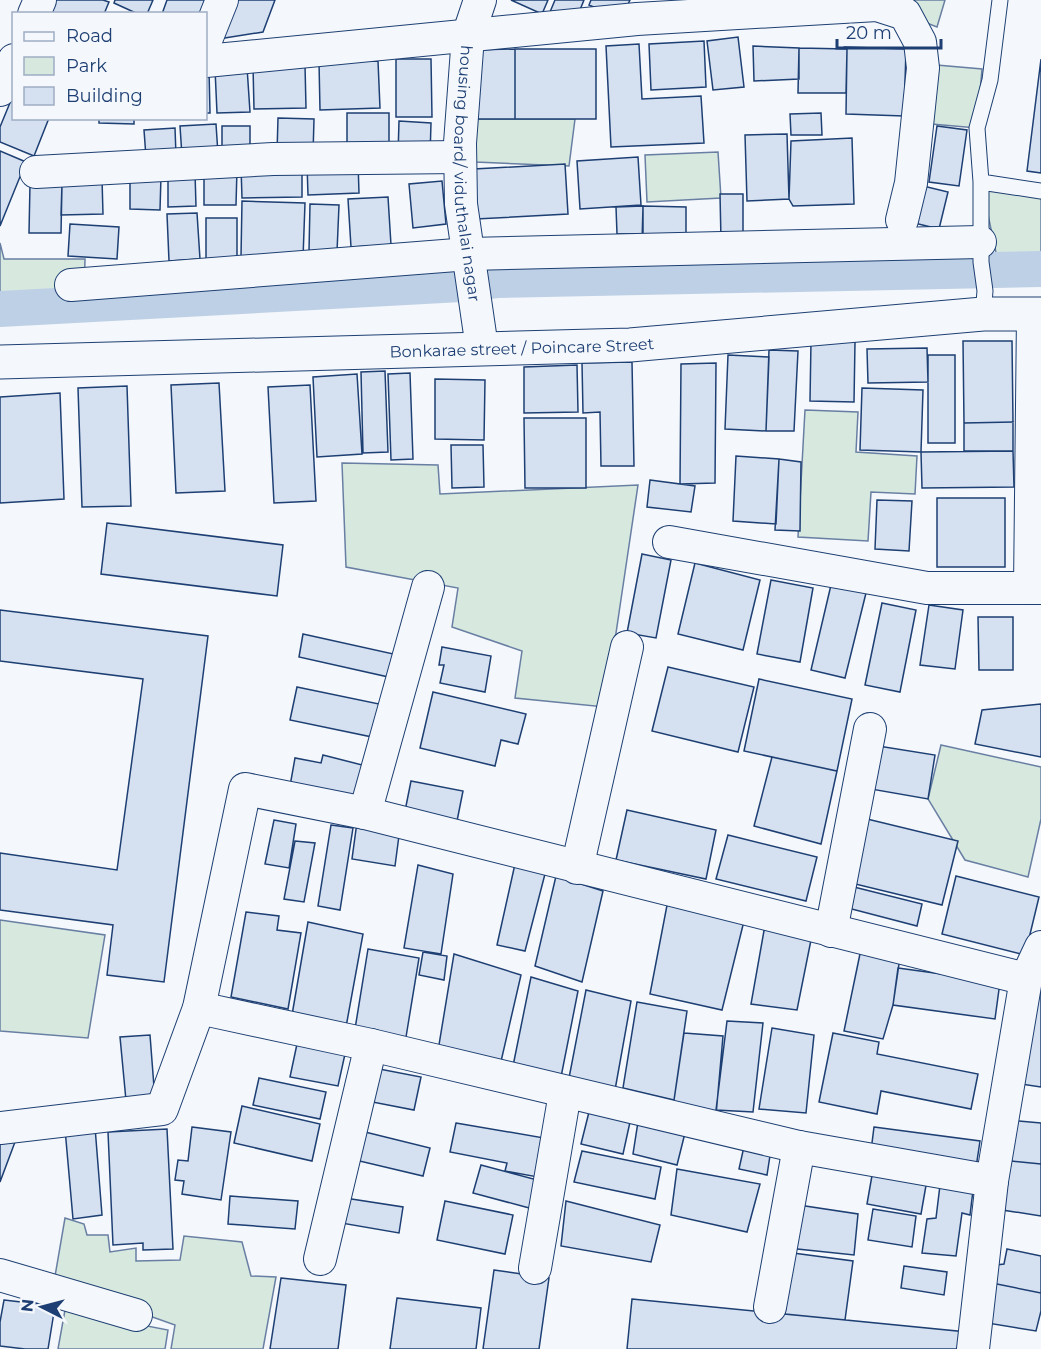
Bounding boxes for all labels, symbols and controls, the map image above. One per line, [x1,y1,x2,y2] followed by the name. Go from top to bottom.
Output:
[12,12,207,120] legend
[837,12,940,50] scale bar
[846,22,892,44] text: 20 m
[66,25,113,47] text: Road
[450,45,485,303] street label: housing board/ viduthalai nagar
[66,55,107,77] text: Park
[66,85,143,107] text: Building
[389,333,655,361] street label: Bonkarae street / Poincare Street
[12,1277,72,1337] north arrow
[17,1298,38,1313] text: N

